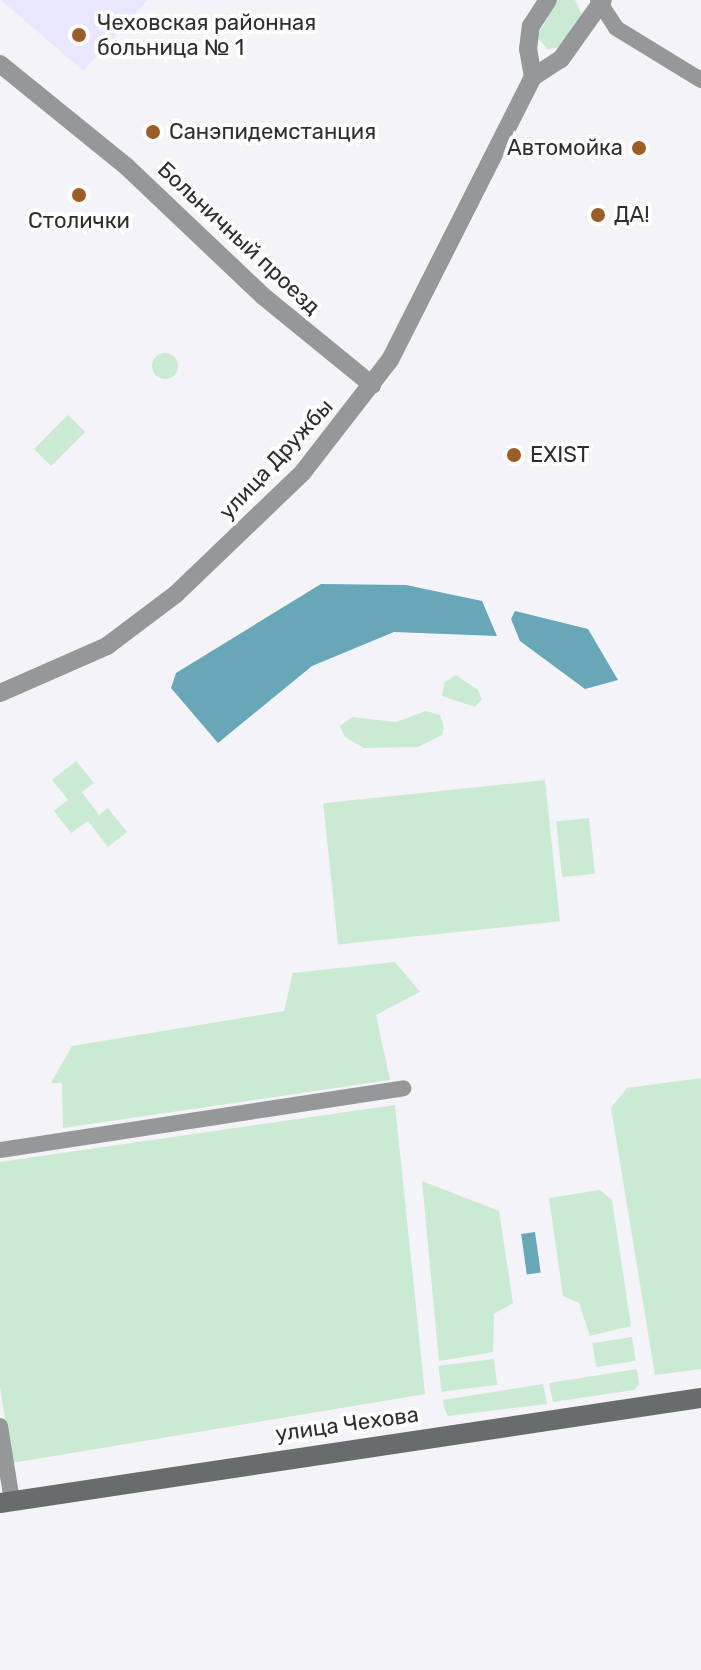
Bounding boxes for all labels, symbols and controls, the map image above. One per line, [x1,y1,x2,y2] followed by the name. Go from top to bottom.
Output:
[97,9,316,60] place label: Чеховская районная больница № 1
[68,24,90,46] marker: Чеховская районная больница № 1
[169,119,376,145] place label: Санэпидемстанция
[144,123,162,141] marker: Санэпидемстанция
[507,135,623,161] place label: Автомойка
[630,139,648,157] marker: Автомойка
[152,156,326,320] street label: Больничный проезд
[70,186,88,204] marker: Столички
[614,202,650,228] place label: ДА!
[589,206,607,224] marker: ДА!
[28,208,130,234] place label: Столички
[214,393,338,525] street label: улица Дружбы
[530,442,590,468] place label: EXIST
[505,446,523,464] marker: EXIST
[274,1401,420,1447] street label: улица Чехова

